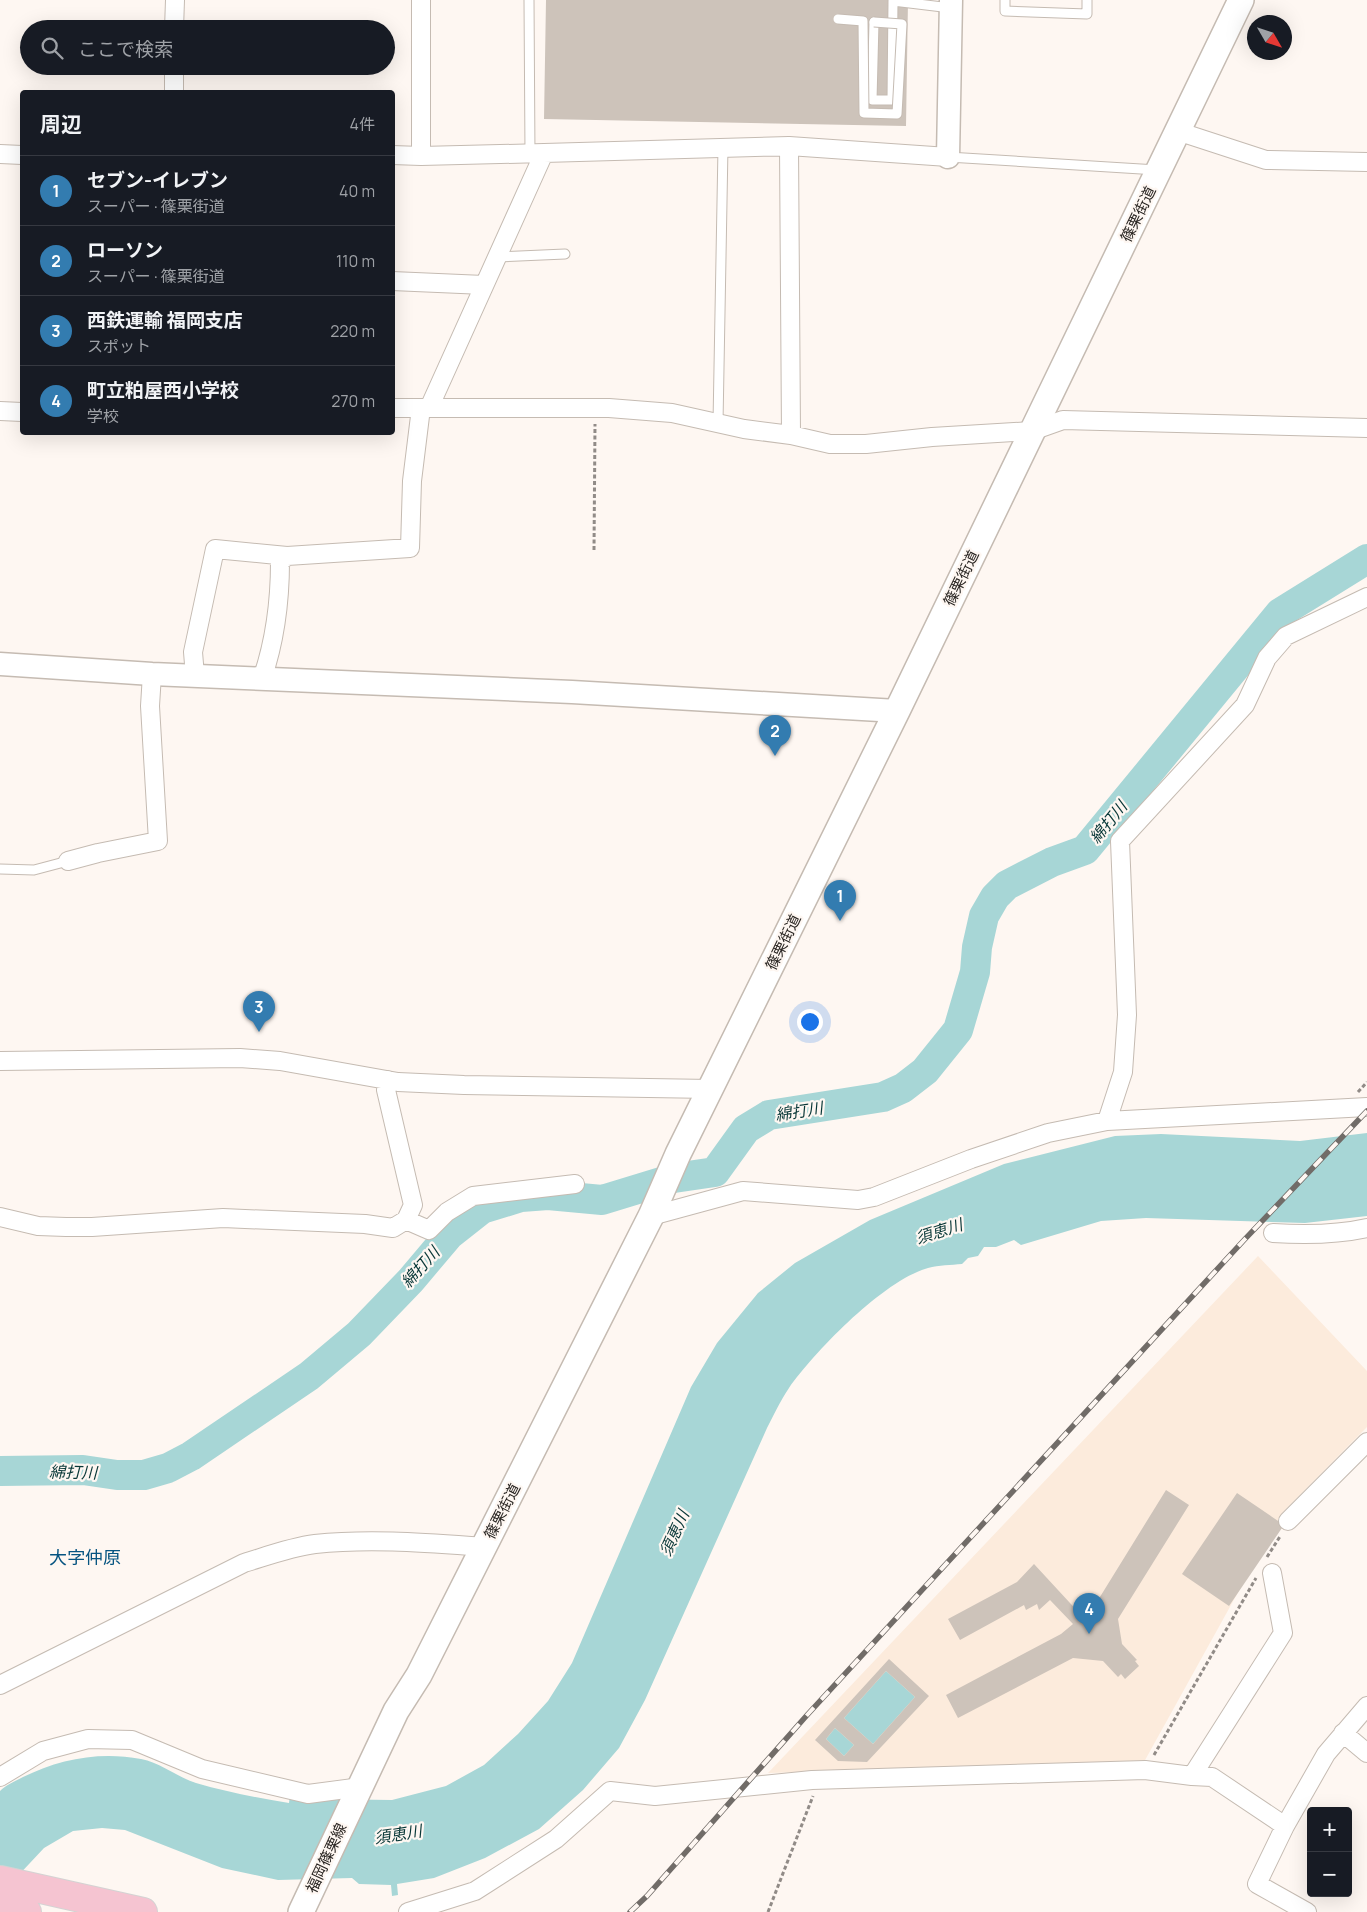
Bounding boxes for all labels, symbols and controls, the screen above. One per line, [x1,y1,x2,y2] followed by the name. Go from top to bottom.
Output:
[1247,15,1292,60] north arrow
[20,20,395,75] search box
[38,34,66,62] icon: search
[78,36,173,62] text: ここで検索
[40,110,82,138] text: 周辺
[350,113,375,135] text: 4件
[87,167,228,193] text: セブン-イレブン
[52,180,60,202] text: 1
[339,180,375,202] text: 40 m
[1115,182,1161,246] street label: 篠栗街道
[87,195,225,217] text: スーパー · 篠栗街道
[87,237,163,263] text: ローソン
[51,250,61,272] text: 2
[336,250,375,272] text: 110 m
[87,265,225,287] text: スーパー · 篠栗街道
[87,307,243,333] text: 西鉄運輸 福岡支店
[51,320,61,342] text: 3
[330,320,375,342] text: 220 m
[87,335,151,357] text: スポット
[87,377,239,403] text: 町立粕屋西小学校
[51,390,61,412] text: 4
[331,390,375,412] text: 270 m
[87,405,119,427] text: 学校
[938,546,984,610] street label: 篠栗街道
[759,715,791,756] pin: 2
[1084,795,1133,848] water label: 綿打川
[824,880,856,921] pin: 1
[760,910,806,974] street label: 篠栗街道
[243,991,275,1032] pin: 3
[797,1009,823,1035] your location
[774,1096,826,1126] water label: 綿打川
[913,1213,967,1249] water label: 須恵川
[396,1240,446,1292] water label: 綿打川
[49,1461,99,1483] water label: 綿打川
[479,1479,525,1543] street label: 篠栗街道
[654,1505,695,1559] water label: 須恵川
[49,1545,121,1569] district label: 大字仲原
[1073,1593,1105,1634] pin: 4
[1307,1807,1352,1897] map controls
[1307,1807,1352,1852] button: +
[373,1819,425,1849] water label: 須恵川
[301,1820,351,1896] street label: 福岡篠栗線
[1307,1852,1352,1897] button: −

